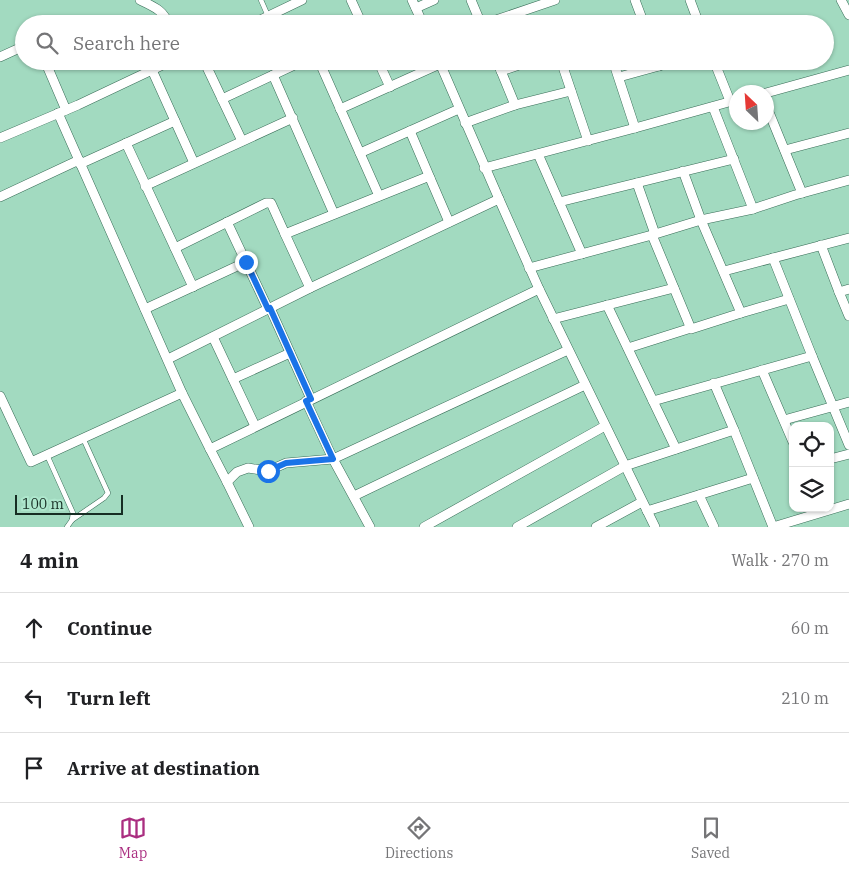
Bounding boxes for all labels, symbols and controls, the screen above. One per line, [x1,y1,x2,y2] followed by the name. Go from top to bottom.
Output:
[15,15,834,70] search box
[33,29,61,57] icon: search
[73,31,180,55] text: Search here
[729,85,774,130] north arrow
[235,251,258,274] route end
[789,422,834,512] map controls
[789,422,834,467] button: locate
[257,460,280,483] route start
[789,467,834,512] button: layers
[15,492,122,515] scale bar
[22,495,64,513] text: 100 m
[20,546,79,574] text: 4 min
[731,550,829,570] text: Walk · 270 m
[20,614,48,642] icon: ahead
[67,616,152,640] text: Continue
[791,618,829,638] text: 60 m
[20,684,48,712] icon: left
[67,686,150,710] text: Turn left
[781,688,829,708] text: 210 m
[20,754,48,782] icon: arrive
[67,756,260,780] text: Arrive at destination
[119,814,147,862] tab: Map
[385,814,453,862] tab: Directions
[691,814,730,862] tab: Saved

